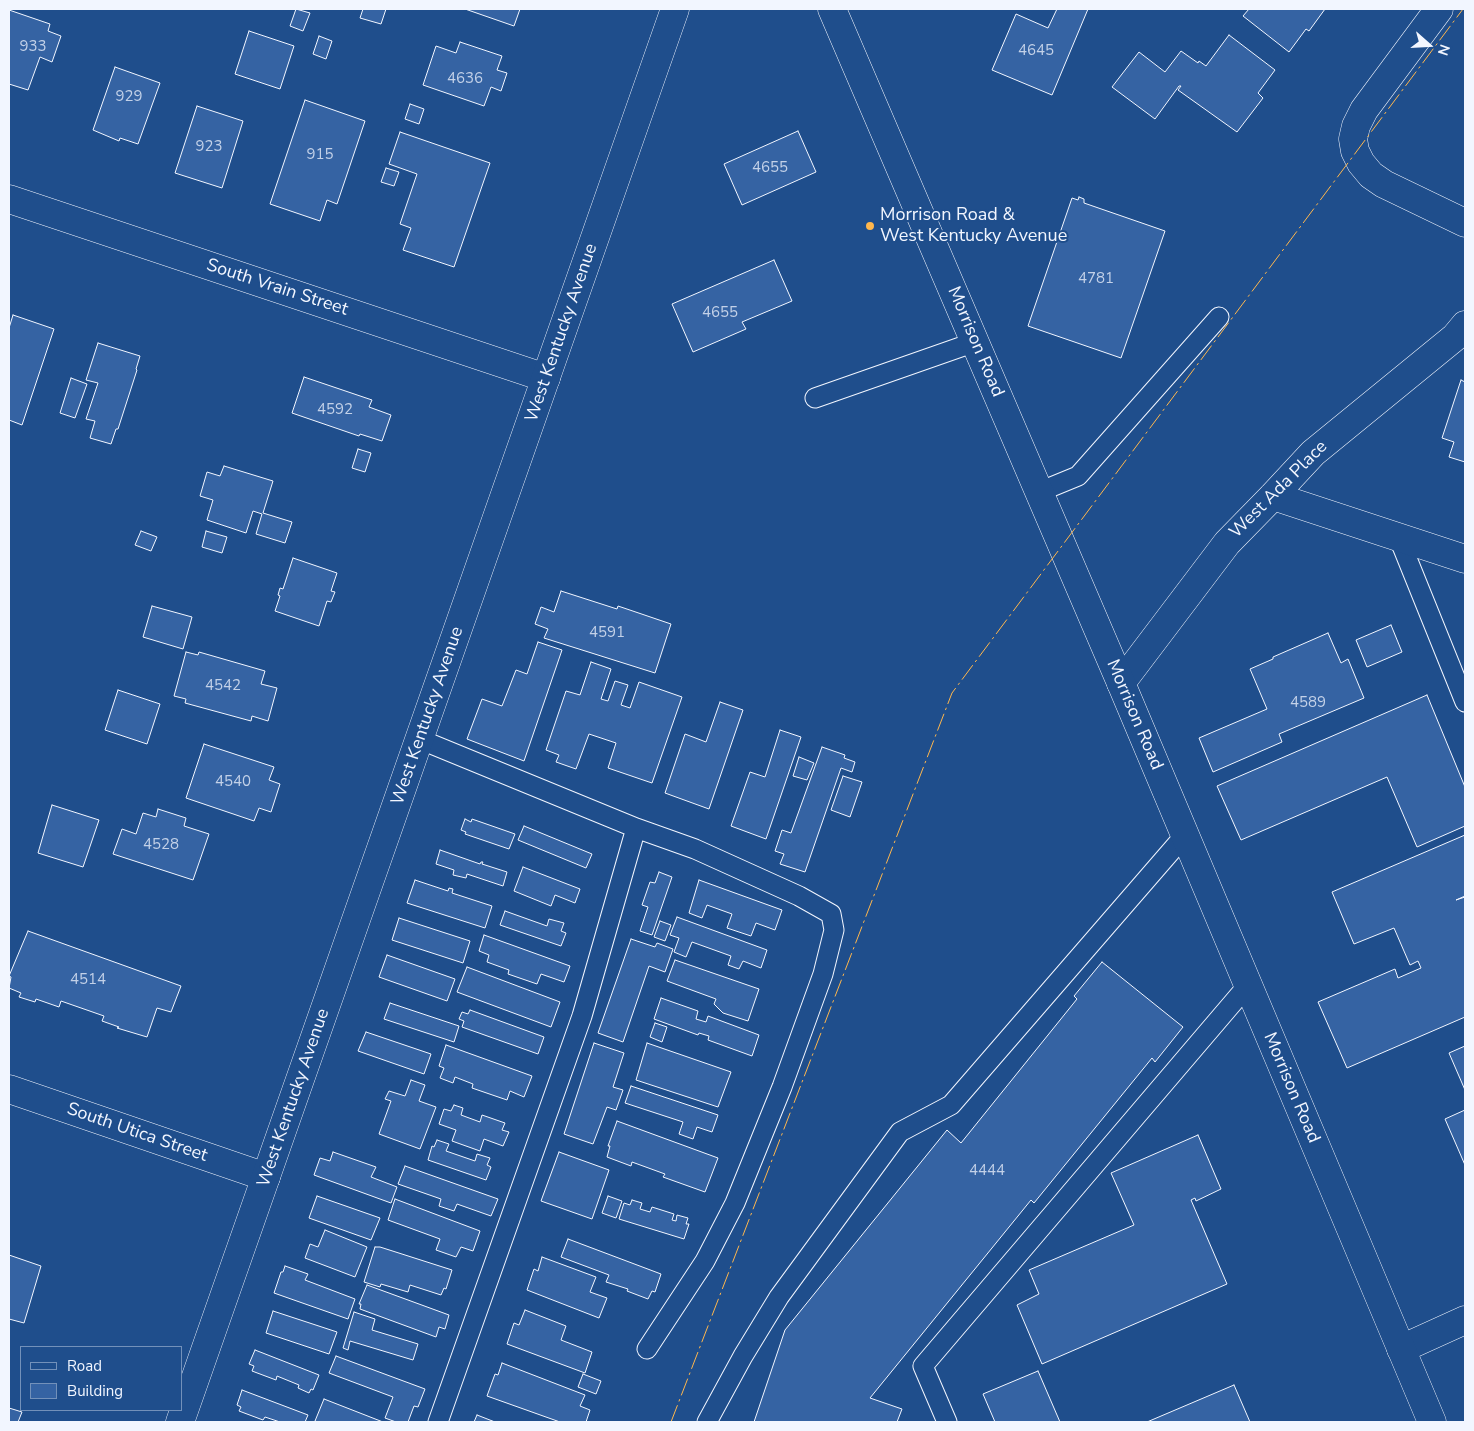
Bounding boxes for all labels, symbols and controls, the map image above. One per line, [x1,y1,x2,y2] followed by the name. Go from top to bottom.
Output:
[1404,20,1454,70] north arrow
[20,38,46,56] house number: 933
[1018,42,1054,60] house number: 4645
[1433,42,1454,58] text: N
[447,70,483,88] house number: 4636
[116,88,142,106] house number: 929
[196,138,222,156] house number: 923
[307,146,333,164] house number: 915
[752,159,788,177] house number: 4655
[880,205,1067,248] place label: Morrison Road & West Kentucky Avenue
[864,220,876,232] marker: Morrison Road & West Kentucky Avenue
[521,241,603,425] street label: West Kentucky Avenue
[203,255,351,321] street label: South Vrain Street
[1078,270,1114,288] house number: 4781
[942,284,1008,400] street label: Morrison Road
[702,304,738,322] house number: 4655
[317,401,353,419] house number: 4592
[1226,437,1332,543] street label: West Ada Place
[387,624,469,808] street label: West Kentucky Avenue
[589,624,625,642] house number: 4591
[1101,657,1167,773] street label: Morrison Road
[205,677,241,695] house number: 4542
[1290,694,1326,712] house number: 4589
[215,773,251,791] house number: 4540
[143,836,179,854] house number: 4528
[70,971,106,989] house number: 4514
[253,1006,335,1190] street label: West Kentucky Avenue
[1258,1030,1324,1146] street label: Morrison Road
[64,1099,210,1167] street label: South Utica Street
[969,1162,1005,1180] house number: 4444
[20,1346,182,1411] legend
[67,1356,102,1376] text: Road
[67,1381,123,1401] text: Building

